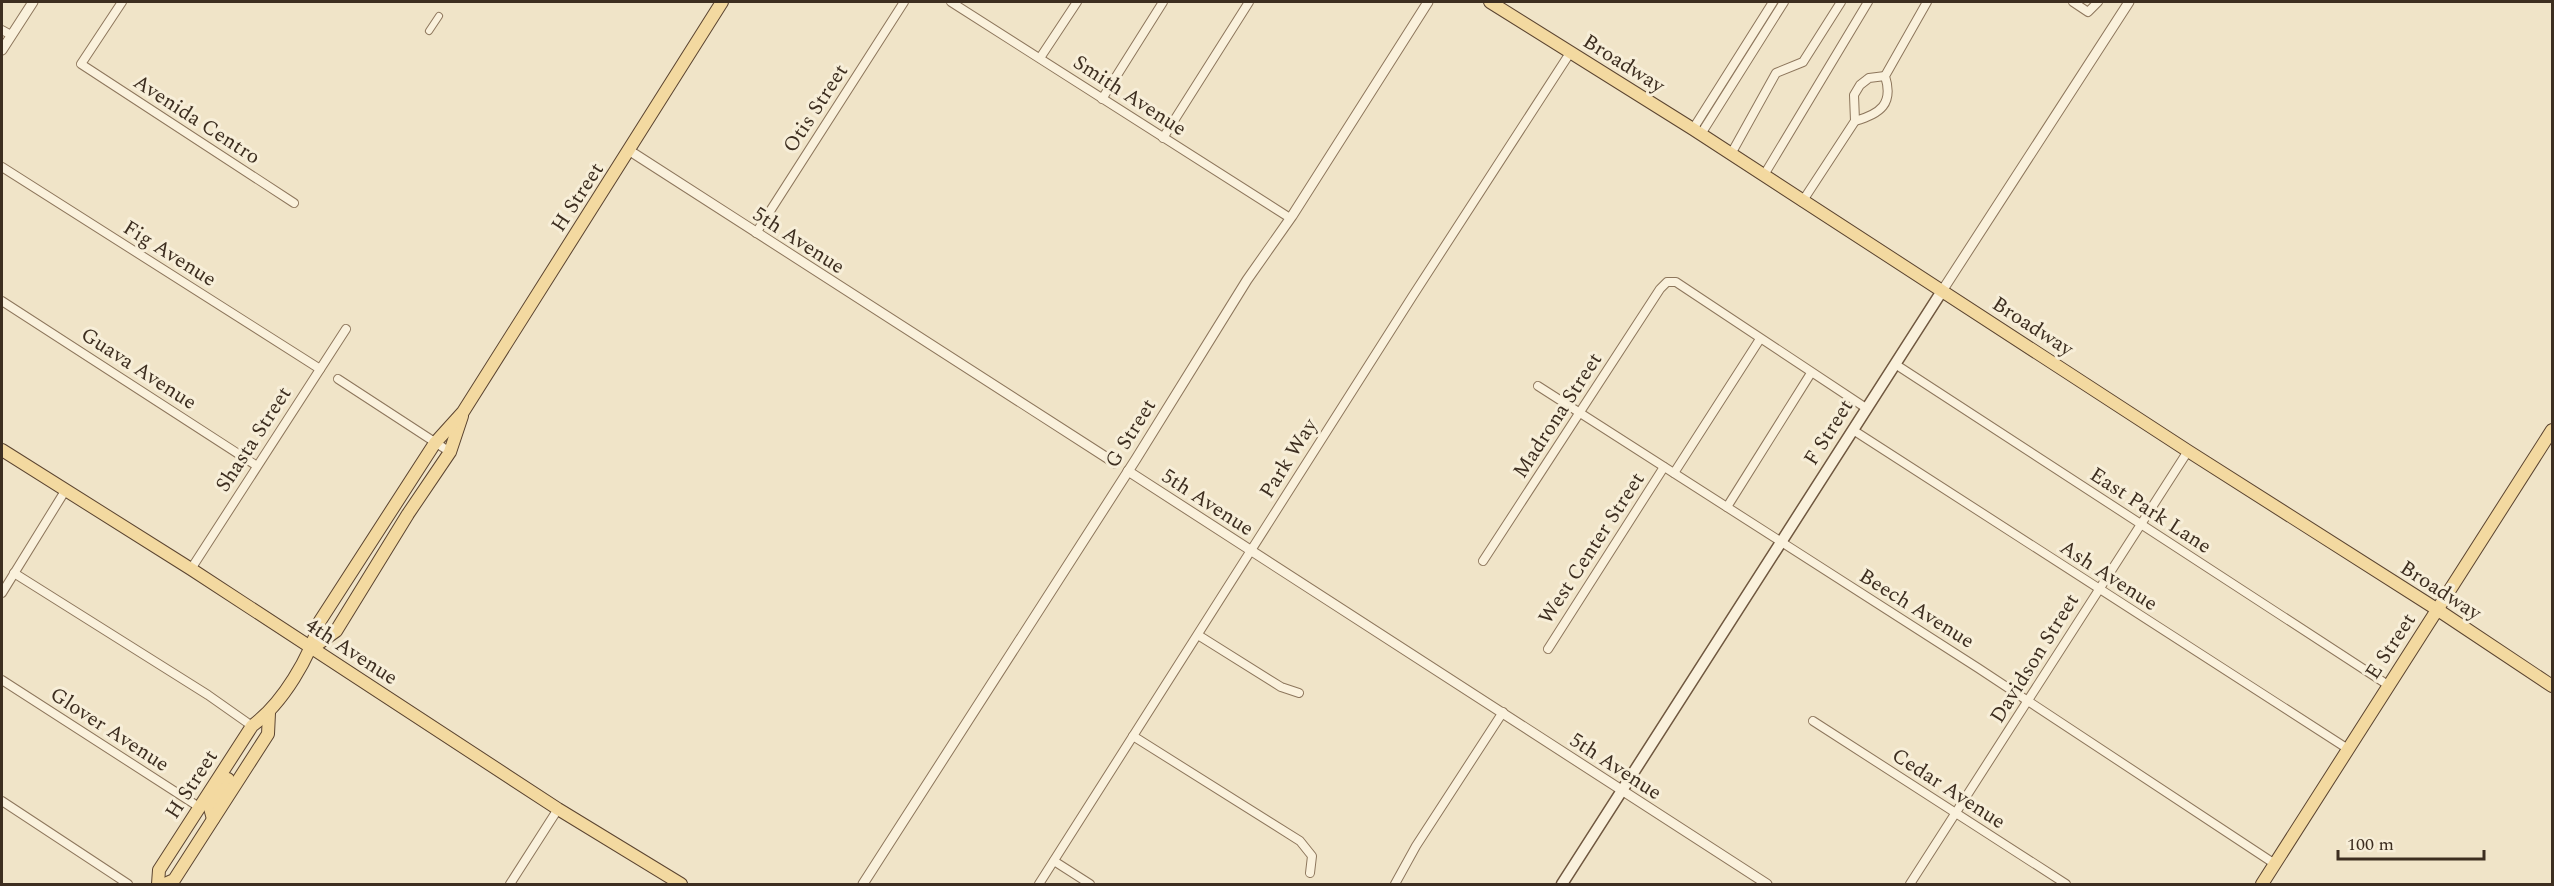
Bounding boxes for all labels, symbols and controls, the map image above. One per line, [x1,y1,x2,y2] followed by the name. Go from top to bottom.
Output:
[1576,26,1672,102] street label: Broadway
[1066,47,1193,145] street label: Smith Avenue
[775,58,857,159] street label: Otis Street
[126,67,266,173] street label: Avenida Centro
[543,156,612,239] street label: H Street
[746,199,851,283] street label: 5th Avenue
[116,212,223,295] street label: Fig Avenue
[1985,288,2080,366] street label: Broadway
[74,319,203,419] street label: Guava Avenue
[1505,346,1611,485] street label: Madrona Street
[208,380,300,499] street label: Shasta Street
[1097,393,1165,474] street label: G Street
[1796,393,1862,472] street label: F Street
[1252,412,1326,505] street label: Park Way
[2083,459,2218,562] street label: East Park Lane
[1155,461,1260,545] street label: 5th Avenue
[1531,466,1653,631] street label: West Center Street
[2053,532,2164,620] street label: Ash Avenue
[2393,552,2488,630] street label: Broadway
[1852,561,1981,657] street label: Beech Avenue
[1982,587,2088,730] street label: Davidson Street
[2357,607,2424,686] street label: E Street
[299,610,404,694] street label: 4th Avenue
[43,679,176,781] street label: Glover Avenue
[1563,725,1668,809] street label: 5th Avenue
[1885,740,2012,838] street label: Cedar Avenue
[157,743,226,826] street label: H Street
[2338,823,2484,861] scale bar
[2347,831,2394,858] text: 100 m

